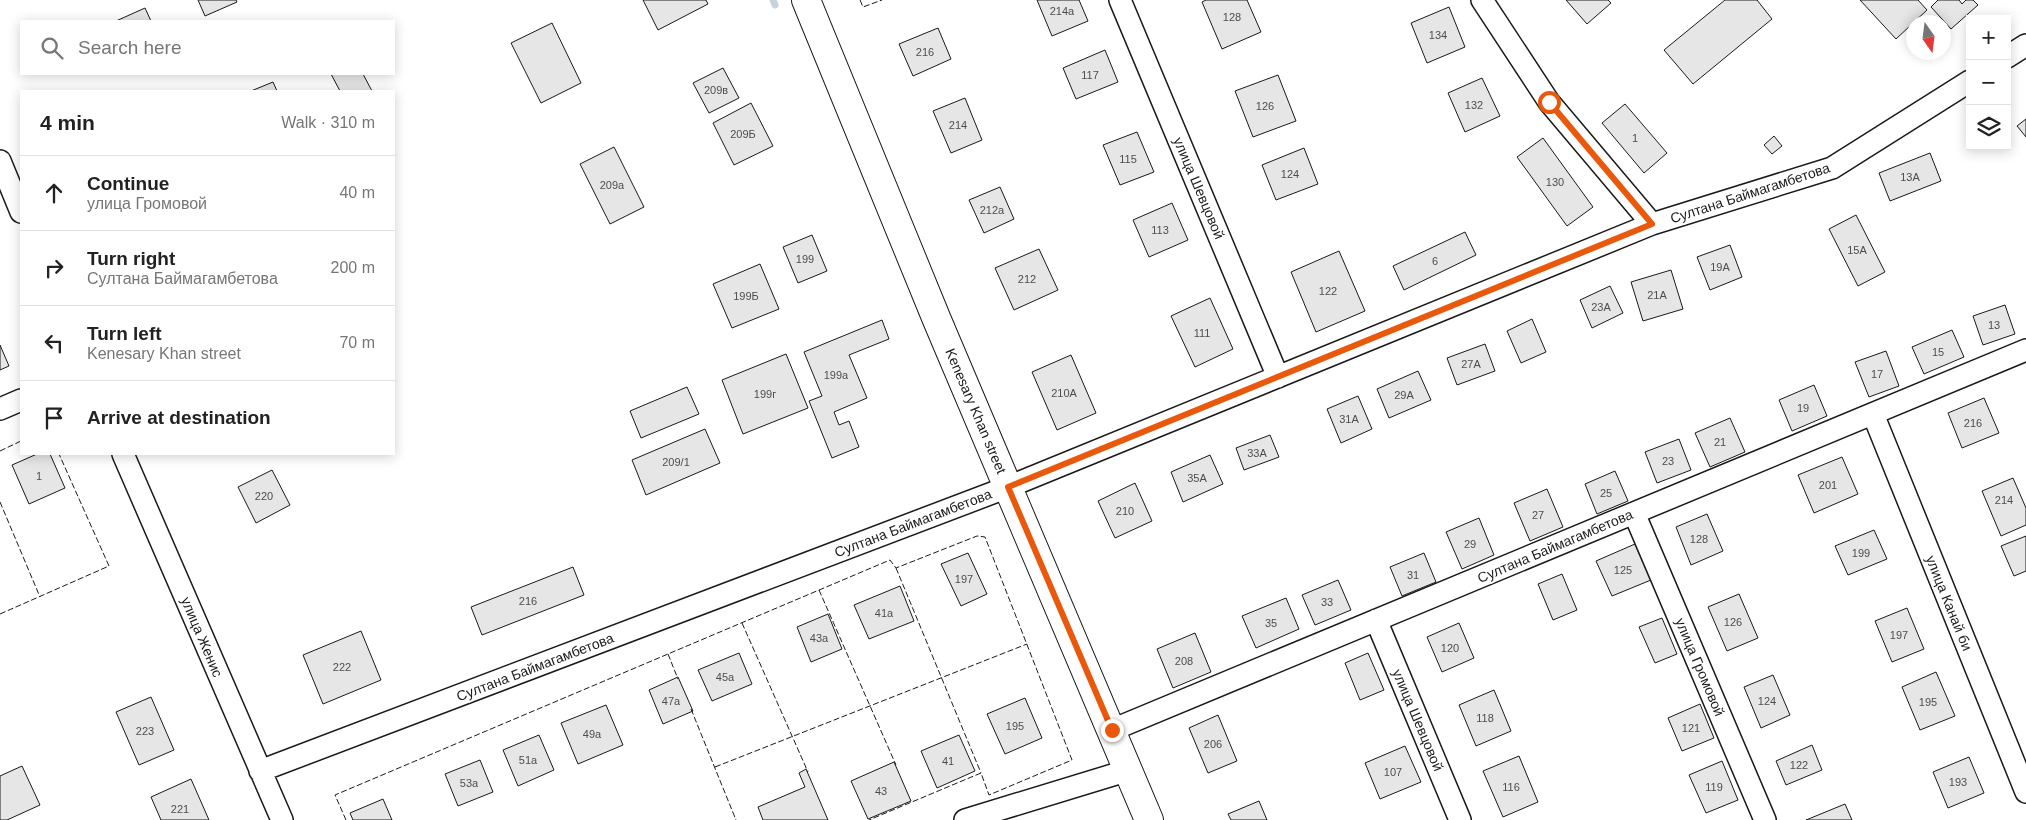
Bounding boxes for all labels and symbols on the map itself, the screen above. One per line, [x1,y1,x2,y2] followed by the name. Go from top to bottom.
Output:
[1050,5,1075,17] house number: 214а
[1223,11,1241,23] house number: 128
[1906,15,1951,60] north arrow
[1429,29,1447,41] house number: 134
[916,46,934,58] house number: 216
[1081,69,1099,81] house number: 117
[704,84,728,96] house number: 209в
[1538,91,1561,114] route start
[1465,99,1483,111] house number: 132
[1256,100,1274,112] house number: 126
[949,119,967,131] house number: 214
[730,128,756,140] house number: 209Б
[1632,132,1638,144] house number: 1
[1170,135,1228,241] street label: улица Шевцовой
[1119,153,1137,165] house number: 115
[1668,160,1832,226] street label: Султана Баймагамбетова
[1281,168,1299,180] house number: 124
[1900,171,1920,183] house number: 13А
[1546,176,1564,188] house number: 130
[600,179,625,191] house number: 209а
[980,204,1005,216] house number: 212а
[1151,224,1169,236] house number: 113
[1847,244,1867,256] house number: 15А
[796,253,814,265] house number: 199
[1432,255,1438,267] house number: 6
[1710,261,1730,273] house number: 19А
[1018,273,1036,285] house number: 212
[1319,285,1337,297] house number: 122
[1647,289,1667,301] house number: 21А
[733,290,759,302] house number: 199Б
[1591,301,1611,313] house number: 23А
[1988,319,2000,331] house number: 13
[1194,327,1210,339] house number: 111
[942,346,1010,476] street label: Kenesary Khan street
[1932,346,1944,358] house number: 15
[1461,358,1481,370] house number: 27А
[1871,368,1883,380] house number: 17
[824,369,849,381] house number: 199а
[1051,387,1078,399] house number: 210А
[754,388,776,400] house number: 199г
[1394,389,1414,401] house number: 29А
[1797,402,1809,414] house number: 19
[1339,413,1359,425] house number: 31А
[1964,417,1982,429] house number: 216
[1714,436,1726,448] house number: 21
[1247,447,1267,459] house number: 33А
[1662,455,1674,467] house number: 23
[662,456,690,468] house number: 209/1
[36,470,42,482] house number: 1
[1187,472,1207,484] house number: 35А
[1819,479,1837,491] house number: 201
[832,486,994,560] street label: Султана Баймагамбетова
[1600,487,1612,499] house number: 25
[255,490,273,502] house number: 220
[1995,494,2013,506] house number: 214
[1116,505,1134,517] house number: 210
[1475,506,1635,586] street label: Султана Баймагамбетова
[1532,509,1544,521] house number: 27
[1690,533,1708,545] house number: 128
[1464,538,1476,550] house number: 29
[1852,547,1870,559] house number: 199
[1923,553,1975,653] street label: улица Канай би
[1614,564,1632,576] house number: 125
[1407,569,1419,581] house number: 31
[955,573,973,585] house number: 197
[178,595,226,679] street label: улица Женис
[519,595,537,607] house number: 216
[1321,596,1333,608] house number: 33
[875,607,894,619] house number: 41а
[1672,616,1728,718] street label: улица Громовой
[1724,616,1742,628] house number: 126
[1265,617,1277,629] house number: 35
[1890,629,1908,641] house number: 197
[454,630,616,704] street label: Султана Баймагамбетова
[810,632,829,644] house number: 43а
[1441,642,1459,654] house number: 120
[1175,655,1193,667] house number: 208
[333,661,351,673] house number: 222
[1389,667,1447,773] street label: улица Шевцовой
[716,671,735,683] house number: 45а
[662,695,681,707] house number: 47а
[1758,695,1776,707] house number: 124
[1919,696,1937,708] house number: 195
[1476,712,1494,724] house number: 118
[1101,719,1124,742] route end
[1006,720,1024,732] house number: 195
[1682,722,1700,734] house number: 121
[136,725,154,737] house number: 223
[583,728,602,740] house number: 49а
[1204,738,1222,750] house number: 206
[519,754,538,766] house number: 51а
[942,755,954,767] house number: 41
[1790,759,1808,771] house number: 122
[1384,766,1402,778] house number: 107
[1949,776,1967,788] house number: 193
[460,777,479,789] house number: 53а
[1502,781,1520,793] house number: 116
[1705,781,1723,793] house number: 119
[875,785,887,797] house number: 43
[171,803,189,815] house number: 221

